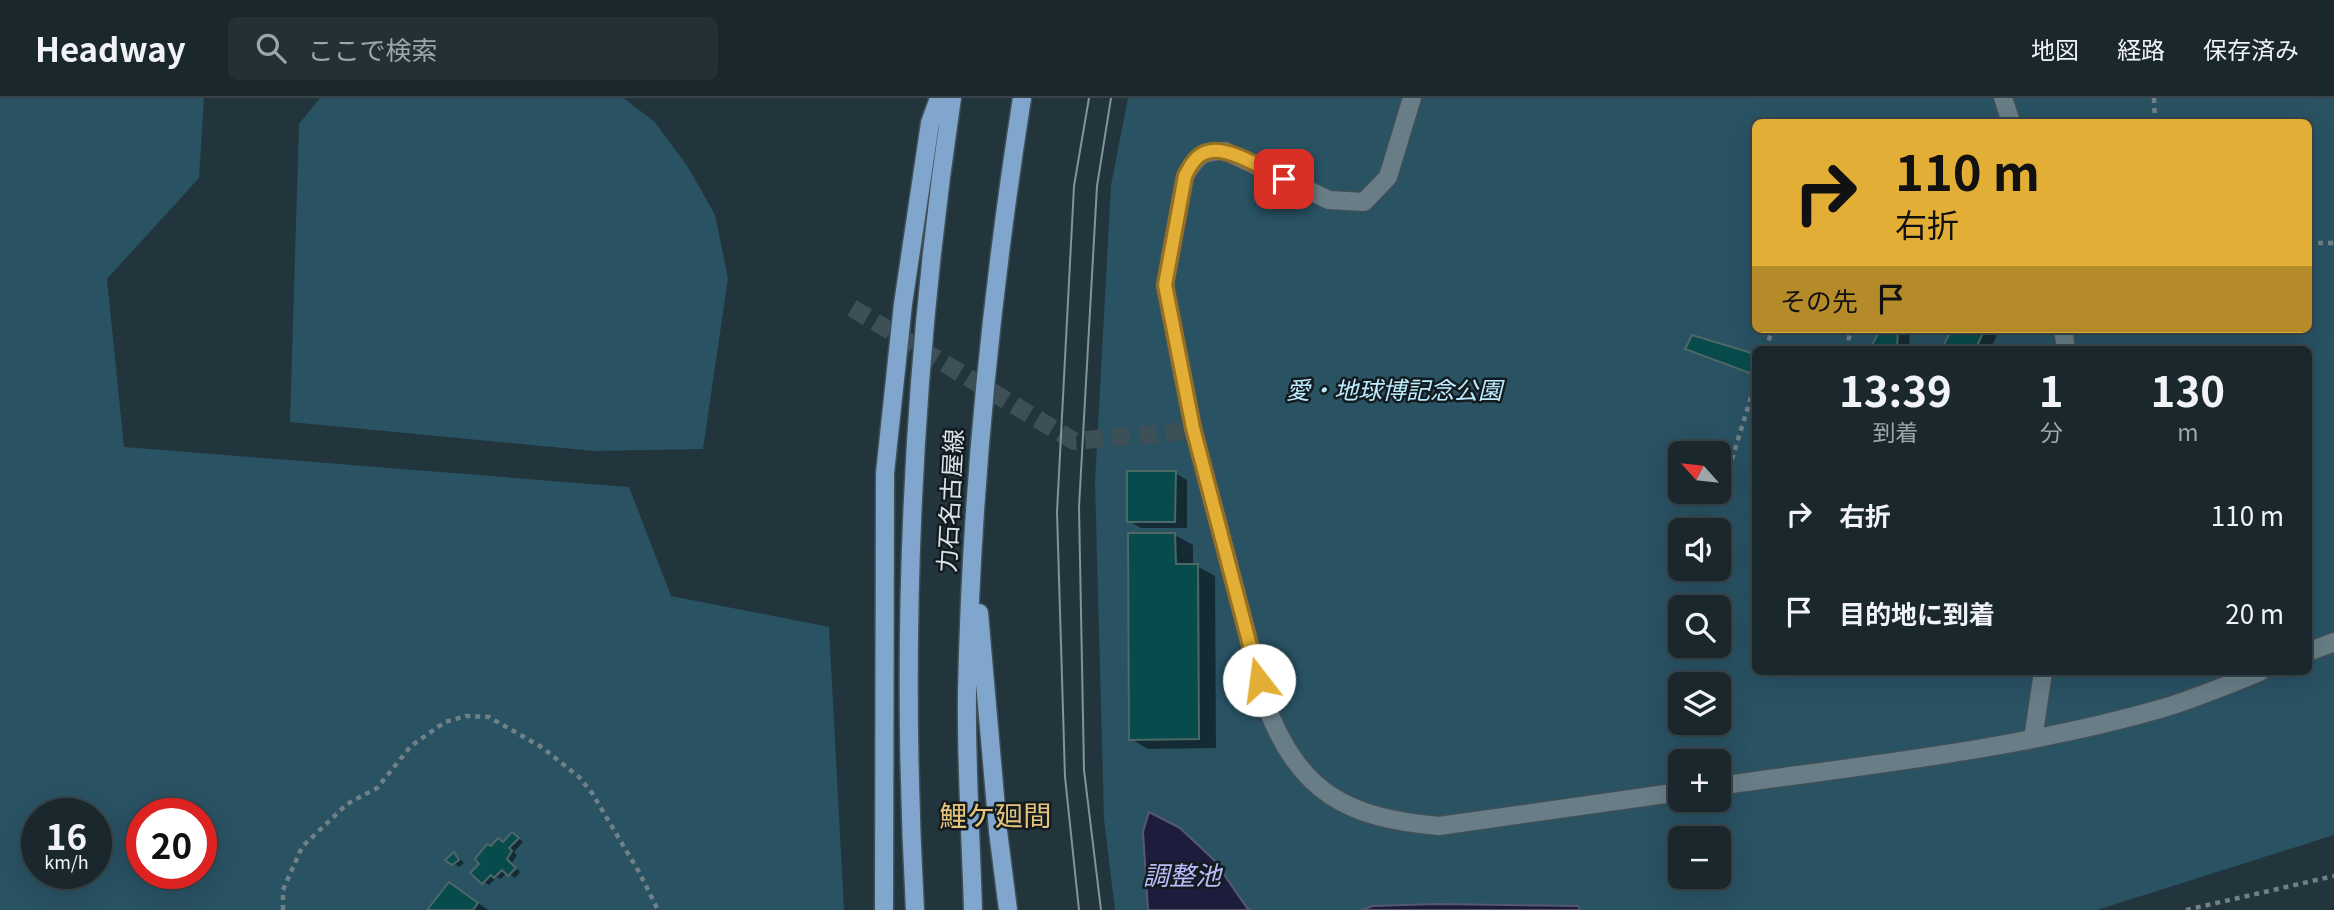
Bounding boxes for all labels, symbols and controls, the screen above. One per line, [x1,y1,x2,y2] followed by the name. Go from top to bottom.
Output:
[228,17,718,80] search box
[35,24,186,72] text: Headway
[252,29,290,67] icon: search
[308,30,438,67] text: ここで検索
[2031,31,2079,66] text: 地図
[2117,31,2165,66] text: 経路
[2203,31,2299,66] text: 保存済み
[1895,134,2040,205] text: 110 m
[1780,147,1871,238] icon: right
[1254,149,1314,209] pin
[1265,160,1303,198] icon: arrive
[1895,200,1959,246] text: 右折
[1872,280,1910,318] icon: arrive
[1780,281,1858,318] text: その先
[1839,358,1952,419] text: 13:39
[2039,358,2064,419] text: 1
[2151,358,2225,419] text: 130
[1286,371,1505,406] park label: 愛・地球博記念公園
[1872,414,1918,448] text: 到着
[2040,414,2063,448] text: 分
[2177,414,2198,448] text: m
[927,428,970,574] street label: 力石名古屋線
[1668,441,1731,504] north arrow
[1668,441,1731,889] map controls
[1780,495,1818,533] icon: right
[1839,496,1891,533] text: 右折
[2211,496,2284,533] text: 110 m
[1668,518,1731,581] button: sound
[1780,593,1818,631] icon: arrive
[1839,594,1995,631] text: 目的地に到着
[2225,594,2284,631] text: 20 m
[1668,595,1731,658] button: search
[1222,643,1296,717] position arrow
[1668,672,1731,735] button: layers
[1668,749,1731,812] button: +
[939,794,1051,834] district label: 鯉ケ廻間
[126,798,217,889] speed limit sign: 20
[46,809,87,860] text: 16
[1668,826,1731,889] button: −
[44,848,89,874] text: km/h
[1143,855,1224,892] water label: 調整池

